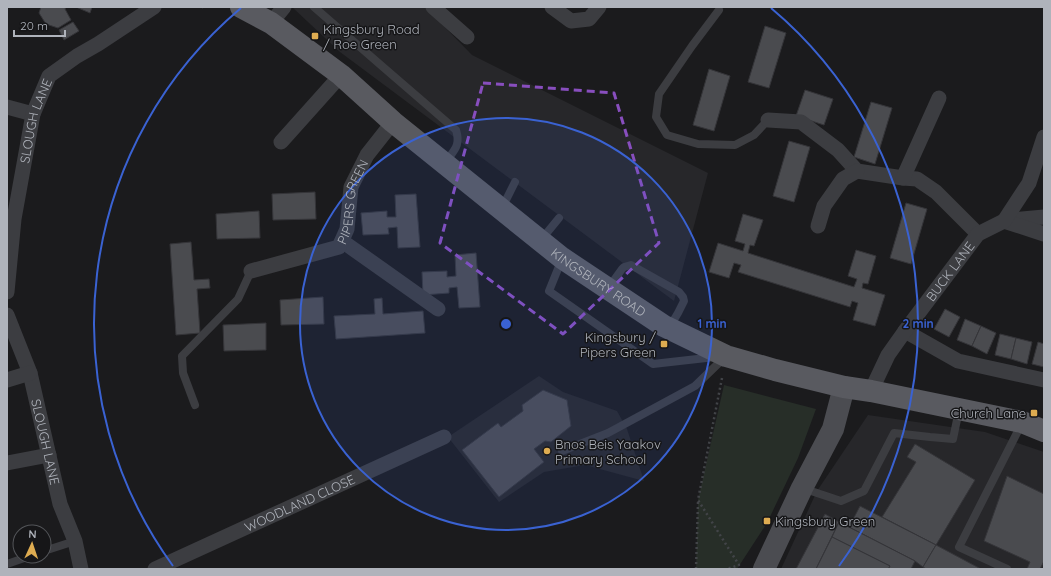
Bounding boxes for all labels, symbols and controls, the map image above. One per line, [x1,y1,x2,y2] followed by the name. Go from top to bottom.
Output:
[14,12,65,38] scale bar
[20,18,48,33] text: 20 m
[323,21,420,52] place label: Kingsbury Road / Roe Green
[310,31,320,41] marker: Kingsbury Road / Roe Green
[16,76,55,164] street label: SLOUGH LANE
[333,157,371,247] street label: PIPERS GREEN
[922,238,978,304] street label: BUCK LANE
[548,244,649,320] street label: KINGSBURY ROAD
[697,316,727,331] text: 1 min
[902,316,934,331] text: 2 min
[499,317,513,331] centre of rings
[580,329,656,360] place label: Kingsbury / Pipers Green
[659,339,669,349] marker: Kingsbury / Pipers Green
[28,397,63,486] street label: SLOUGH LANE
[951,405,1026,421] place label: Church Lane
[1029,408,1039,418] marker: Church Lane
[555,436,661,467] place label: Bnos Beis Yaakov Primary School
[542,446,552,456] marker: Bnos Beis Yaakov Primary School
[242,471,357,535] street label: WOODLAND CLOSE
[775,513,875,529] place label: Kingsbury Green
[762,516,772,526] marker: Kingsbury Green
[12,524,52,564] north arrow
[28,527,37,541] text: N

